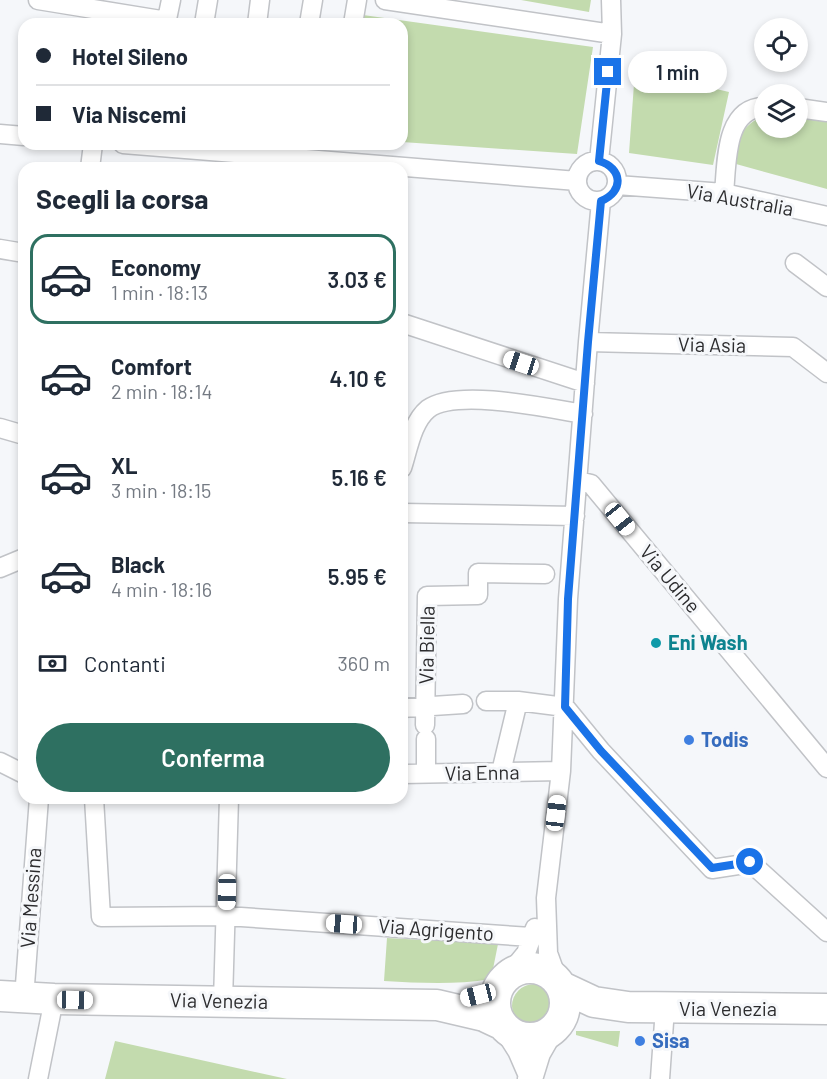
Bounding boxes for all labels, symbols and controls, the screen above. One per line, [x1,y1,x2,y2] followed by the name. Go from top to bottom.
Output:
[754,18,808,138] map controls
[754,18,808,72] button: locate
[72,43,188,69] text: Hotel Sileno
[629,51,728,93] callout: 1 min
[594,58,621,85] route end
[656,60,699,84] text: 1 min
[754,84,808,138] button: layers
[72,101,186,127] text: Via Niscemi
[685,178,796,220] street label: Via Australia
[36,182,209,214] text: Scegli la corsa
[39,252,93,306] icon: car
[111,254,201,280] text: Economy
[327,266,387,292] text: 3.03 €
[111,280,208,304] text: 1 min · 18:13
[678,331,746,357] street label: Via Asia
[501,349,541,377] car
[39,351,93,405] icon: car
[111,353,192,379] text: Comfort
[329,365,387,391] text: 4.10 €
[111,379,213,403] text: 2 min · 18:14
[39,450,93,504] icon: car
[111,452,137,478] text: XL
[332,464,387,490] text: 5.16 €
[111,478,211,502] text: 3 min · 18:15
[602,499,638,539] car
[635,539,706,617] street label: Via Udine
[39,549,93,603] icon: car
[111,551,165,577] text: Black
[328,563,387,589] text: 5.95 €
[111,577,212,601] text: 4 min · 18:16
[413,605,439,685] street label: Via Biella
[668,630,748,654] place label: Eni Wash
[649,636,663,650] marker: Eni Wash
[36,647,69,680] icon: cash
[84,650,166,676] text: Contanti
[338,651,390,675] text: 360 m
[36,723,390,792] button: Conferma
[701,727,749,751] place label: Todis
[682,733,696,747] marker: Todis
[444,759,520,785] street label: Via Enna
[545,794,567,832] car
[15,847,45,949] street label: Via Messina
[736,848,763,875] route start
[218,874,236,910] car
[377,913,495,945] street label: Via Agrigento
[325,914,363,934] car
[458,982,498,1008] car
[170,987,268,1013] street label: Via Venezia
[57,991,93,1009] car
[679,996,777,1020] street label: Via Venezia
[652,1028,690,1052] place label: Sisa
[633,1034,647,1048] marker: Sisa

